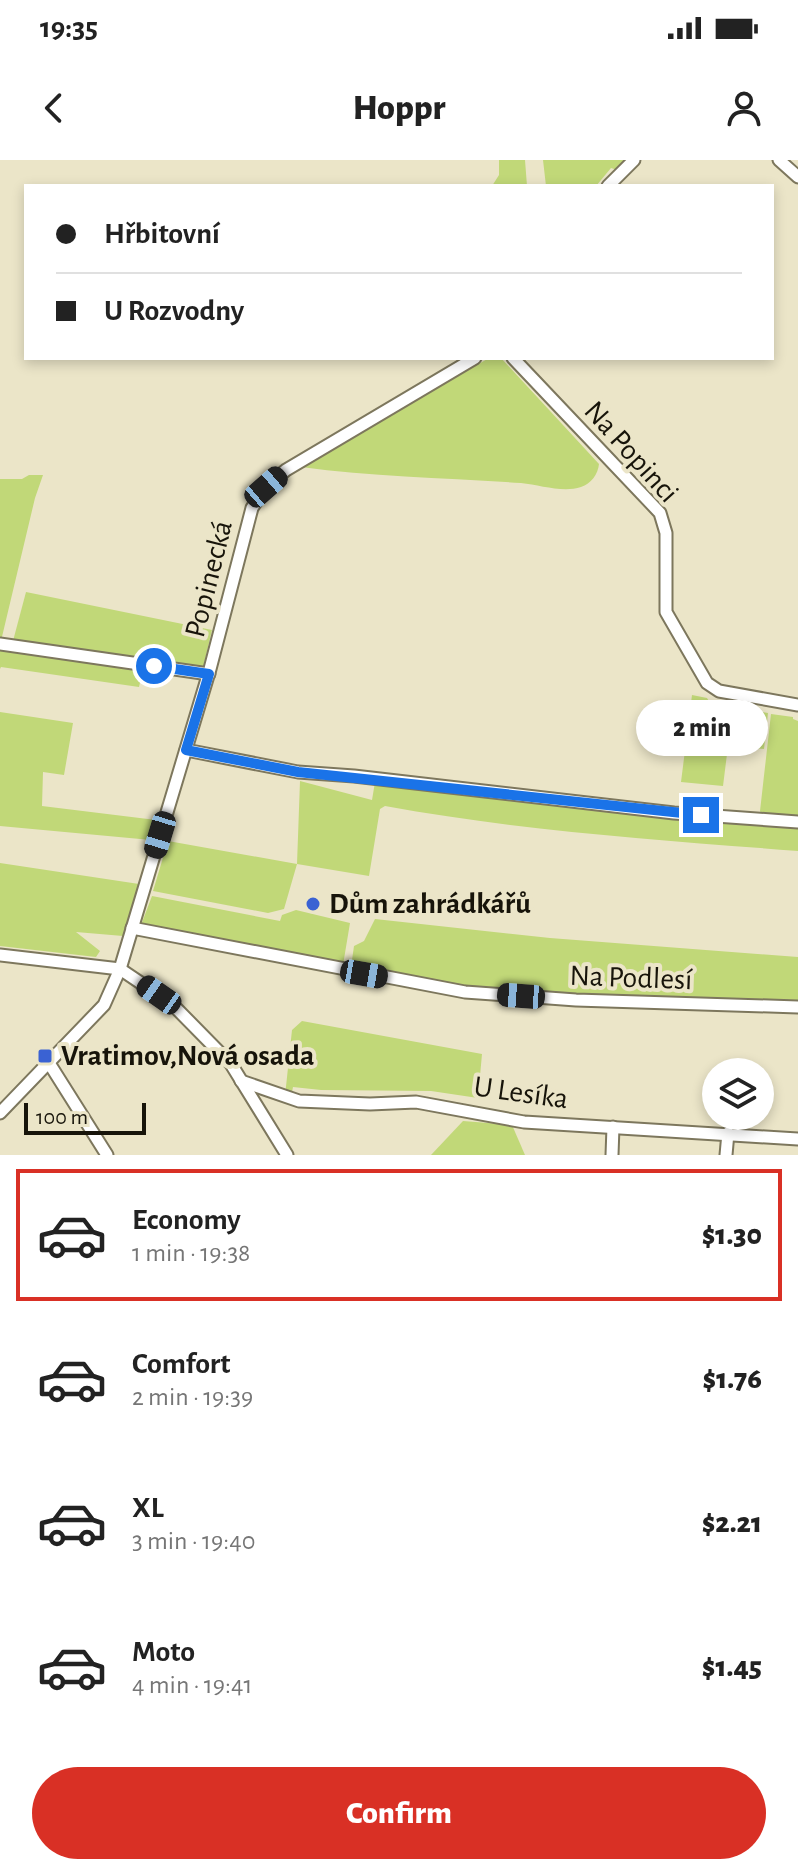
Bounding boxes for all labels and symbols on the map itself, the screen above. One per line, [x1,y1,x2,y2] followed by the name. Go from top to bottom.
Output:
[578,396,684,508] street label: Na Popinci
[240,462,292,512] car
[180,517,238,641] street label: Popinecká
[136,648,172,684] route start
[635,699,767,755] callout: 2 min
[683,797,719,833] route end
[142,809,178,861] car
[329,889,531,919] place label: Dům zahrádkářů
[304,895,322,913] marker: Dům zahrádkářů
[338,958,390,990] car
[569,961,694,995] street label: Na Podlesí
[132,971,186,1019] car
[496,982,546,1010] car
[61,1041,314,1071] place label: Vratimov,Nová osada
[36,1047,54,1065] marker: Vratimov,Nová osada
[472,1072,570,1114] street label: U Lesíka
[24,1099,146,1135] scale bar

